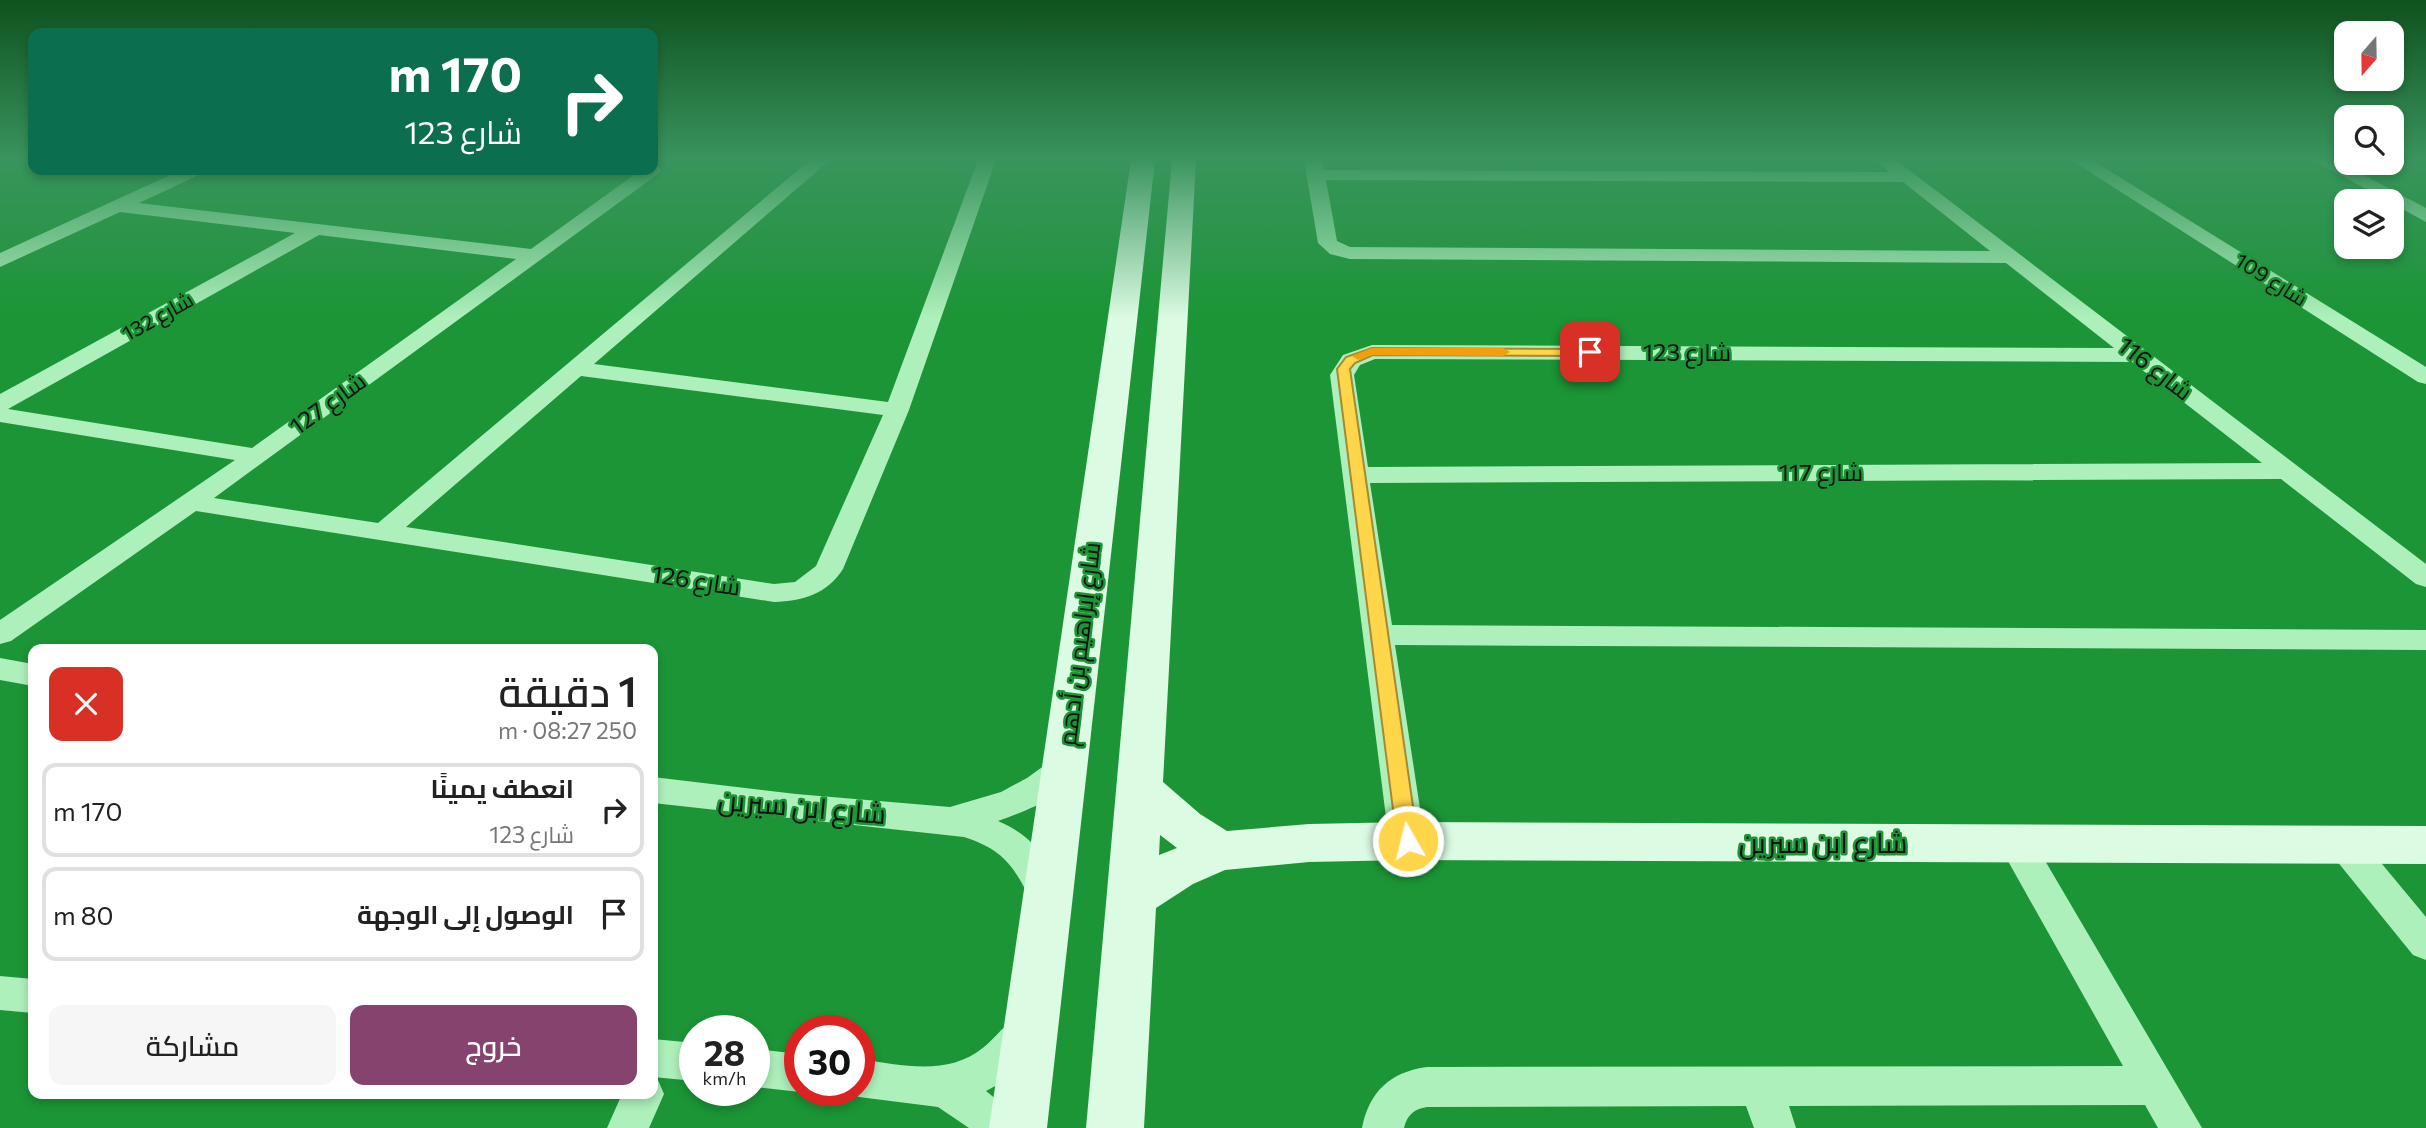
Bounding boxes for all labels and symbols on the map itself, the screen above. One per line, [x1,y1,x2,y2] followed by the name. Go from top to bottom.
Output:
[2334,21,2404,91] north arrow
[2230,247,2312,313] street label: شارع 109
[117,286,199,348] street label: شارع 132
[1560,322,1620,382] pin
[2111,330,2199,408] street label: شارع 116
[1643,337,1731,369] street label: شارع 123
[283,365,373,443] street label: شارع 127
[1779,457,1863,489] street label: شارع 117
[1052,540,1108,748] street label: شارع إبراهيم بن أدهم
[649,558,743,604] street label: شارع 126
[716,782,888,833] street label: شارع ابن سيرين
[1371,804,1445,878] position arrow
[1739,825,1907,862] street label: شارع ابن سيرين
[784,1015,875,1106] speed limit sign: 30

